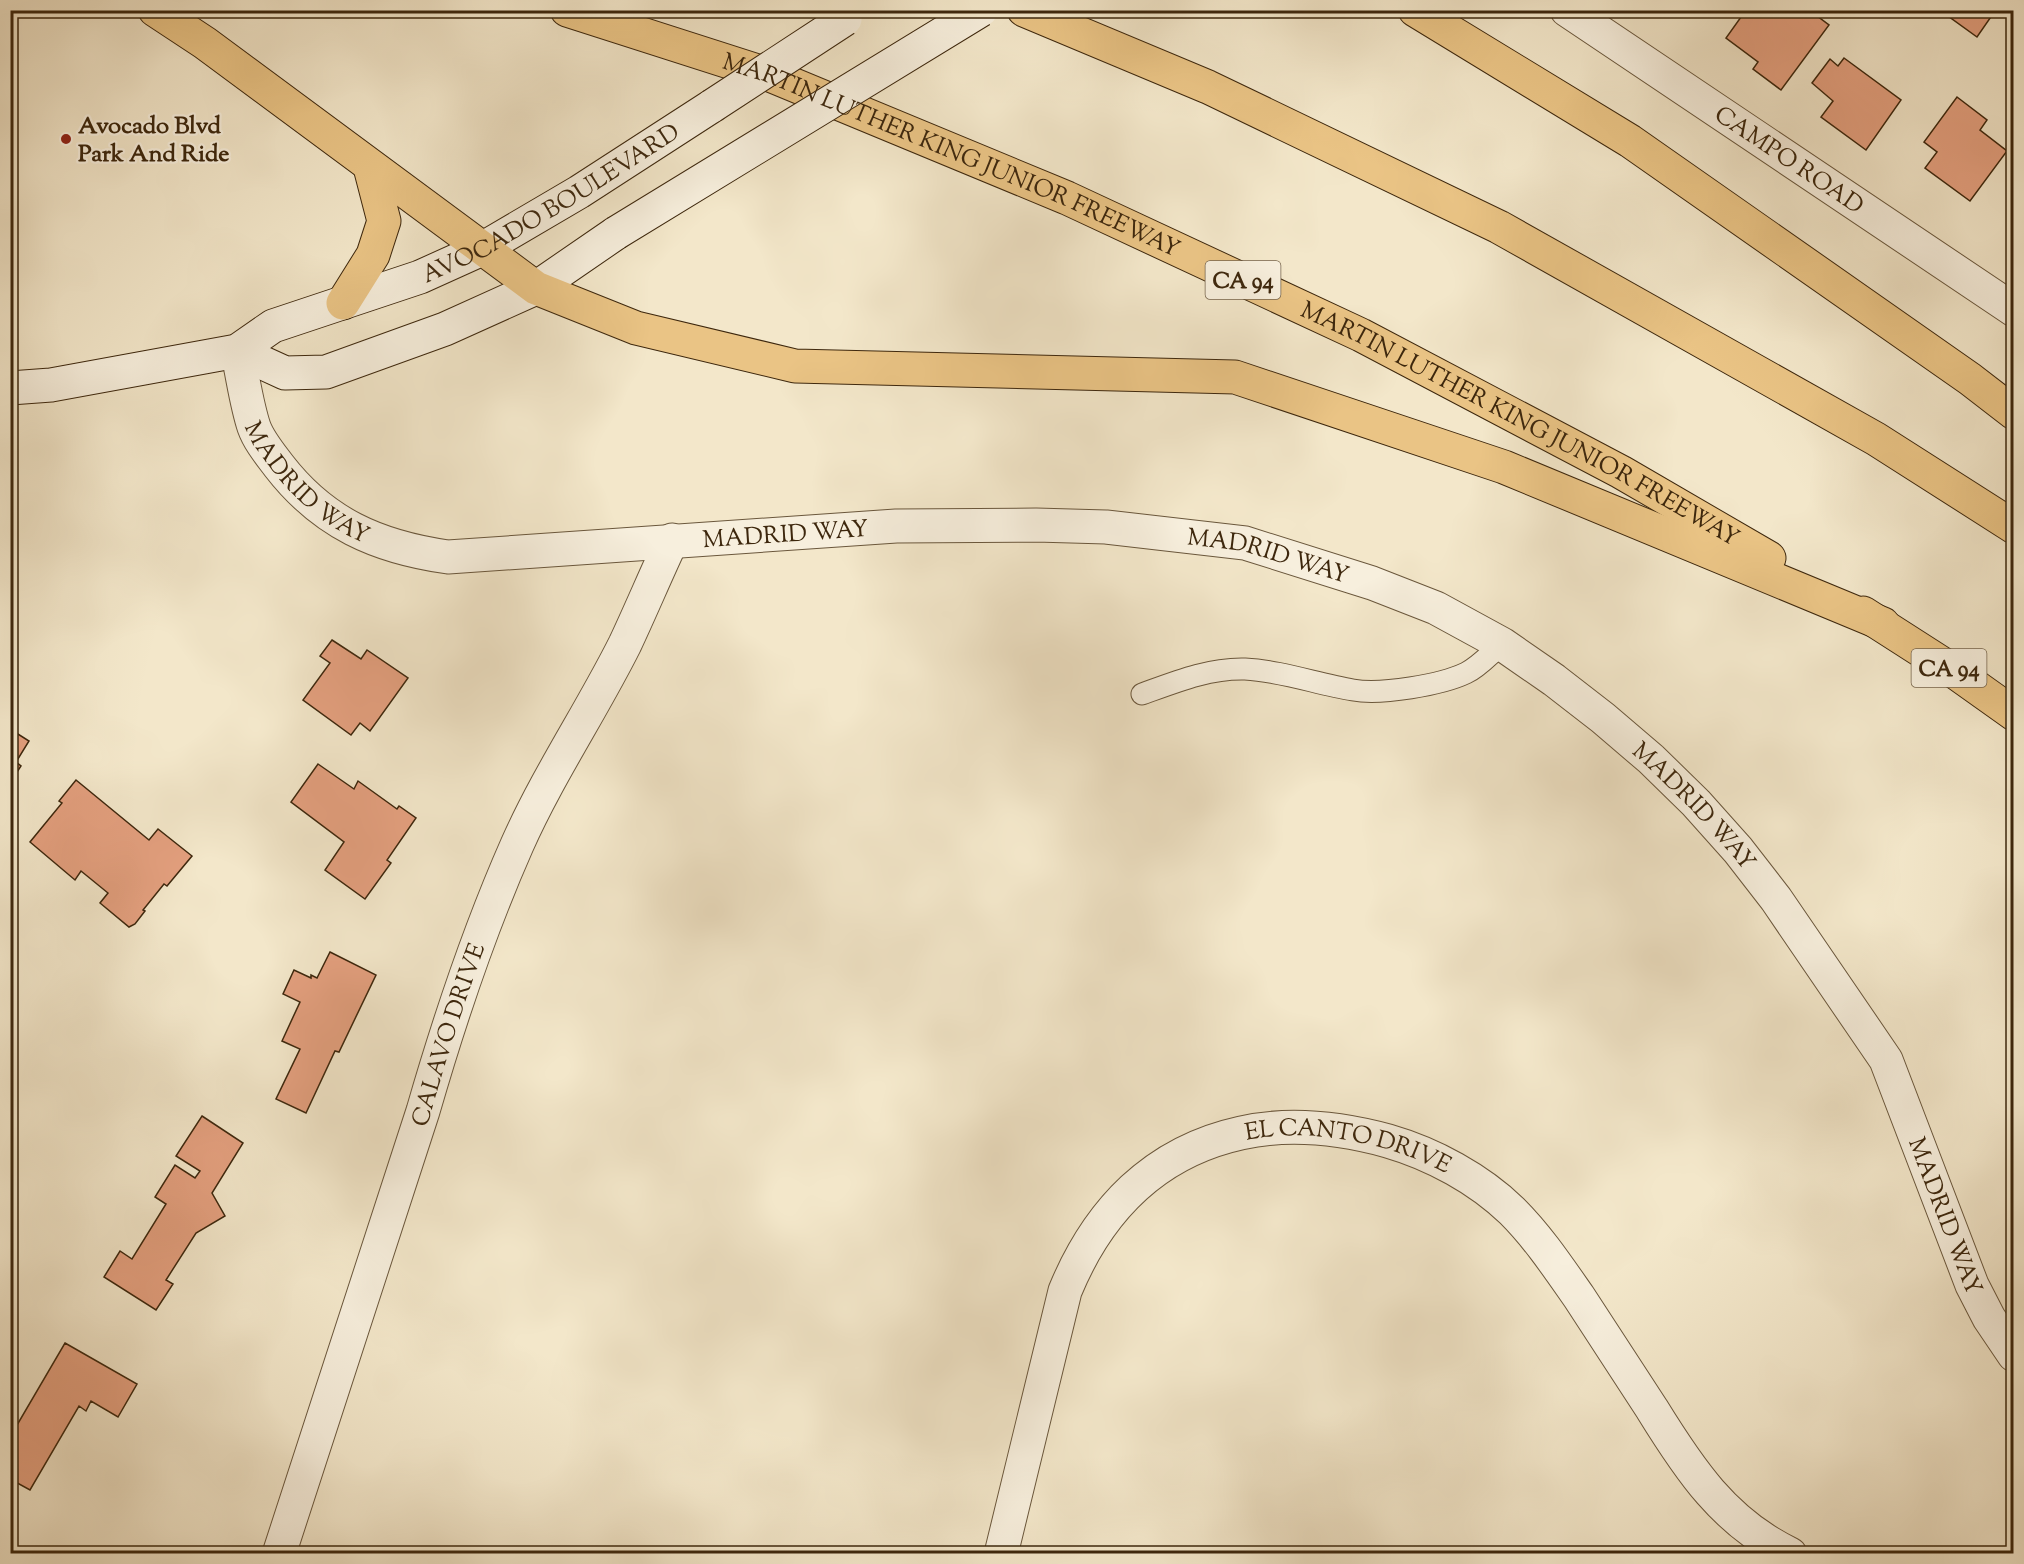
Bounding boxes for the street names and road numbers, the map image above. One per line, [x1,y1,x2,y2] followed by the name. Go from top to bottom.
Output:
[718,46,1185,267] street label: MARTIN LUTHER KING JUNIOR FREEWAY
[1707,99,1870,223] street label: CAMPO ROAD
[417,116,687,293] street label: AVOCADO BOULEVARD
[1206,261,1280,299] road number: CA 94
[1294,294,1745,556] street label: MARTIN LUTHER KING JUNIOR FREEWAY
[234,416,374,553] street label: MADRID WAY
[701,513,870,558] street label: MADRID WAY
[1185,521,1353,594] street label: MADRID WAY
[1912,649,1986,687] road number: CA 94
[1624,735,1763,878] street label: MADRID WAY
[404,938,495,1131] street label: CALAVO DRIVE
[1242,1112,1457,1183] street label: EL CANTO DRIVE
[1898,1133,1989,1302] street label: MADRID WAY

